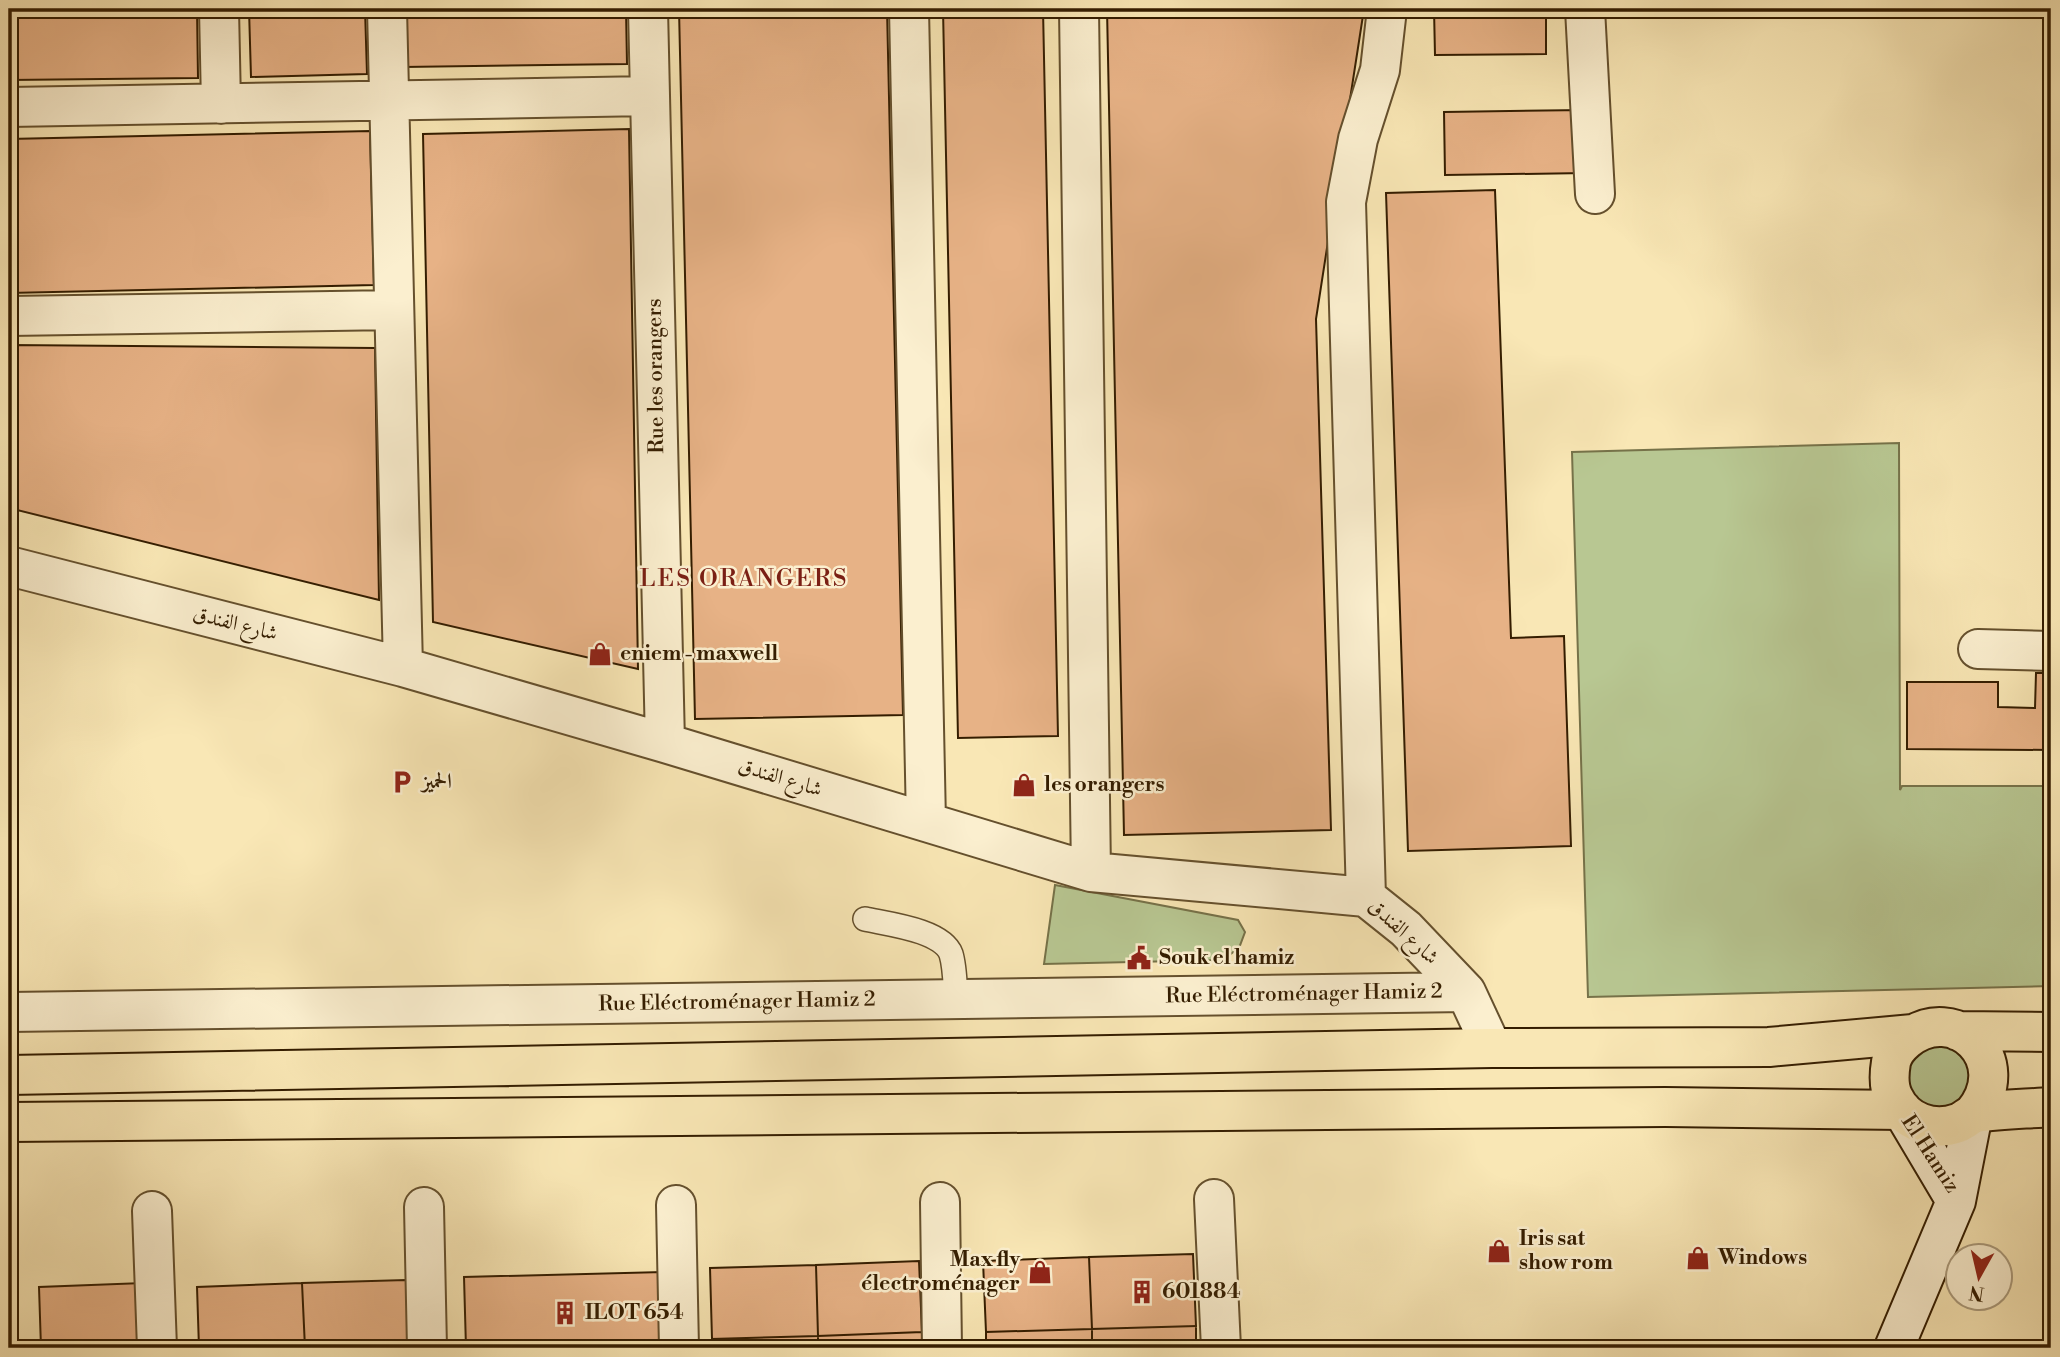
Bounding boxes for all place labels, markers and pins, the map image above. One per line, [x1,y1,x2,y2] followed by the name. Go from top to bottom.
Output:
[586,640,614,668] shop icon: eniem - maxwell
[620,641,778,667] place label: eniem - maxwell
[388,768,416,796] parking icon: الحميز
[420,769,452,795] place label: الحميز
[1010,771,1038,799] shop icon: les orangers
[1044,772,1164,798] place label: les orangers
[1125,944,1153,972] public building icon: Souk el hamiz
[1159,945,1294,971] place label: Souk el hamiz
[1519,1226,1613,1276] place label: Iris sat show rom
[1485,1237,1513,1265] shop icon: Iris sat show rom
[1684,1244,1712,1272] shop icon: Windows
[1717,1245,1807,1271] place label: Windows
[861,1247,1020,1297] place label: Max fly électroménager
[1026,1258,1054,1286] shop icon: Max fly électroménager
[1128,1278,1156,1306] building icon: 601884
[1162,1279,1241,1305] place label: 601884
[551,1299,579,1327] building icon: ILOT 654
[585,1300,684,1326] place label: ILOT 654

